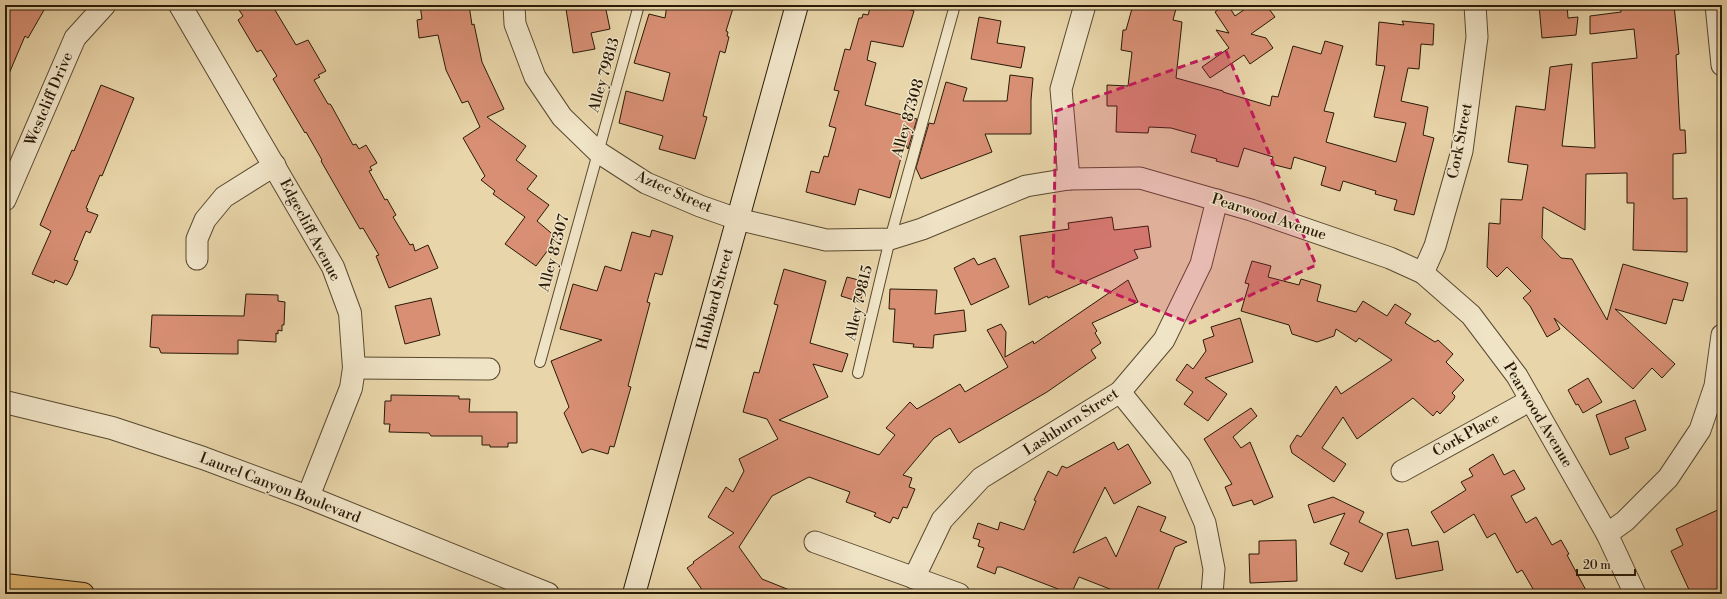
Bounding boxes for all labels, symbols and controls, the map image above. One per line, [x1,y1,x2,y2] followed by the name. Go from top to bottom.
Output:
[584,35,624,116] street label: Alley 79813
[20,49,77,150] street label: Westcliff Drive
[887,76,928,160] street label: Alley 87308
[1443,101,1477,180] street label: Cork Street
[632,166,716,218] street label: Aztec Street
[275,176,345,284] street label: Edgecliff Avenue
[1209,189,1329,245] street label: Pearwood Avenue
[534,212,574,295] street label: Alley 87307
[692,246,738,352] street label: Hubbard Street
[841,263,877,344] street label: Alley 79815
[1499,359,1577,471] street label: Pearwood Avenue
[1020,384,1123,460] street label: Lashburn Street
[1429,409,1503,461] street label: Cork Place
[197,448,364,528] street label: Laurel Canyon Boulevard
[1577,551,1635,577] scale bar
[1583,558,1611,573] text: 20 m

